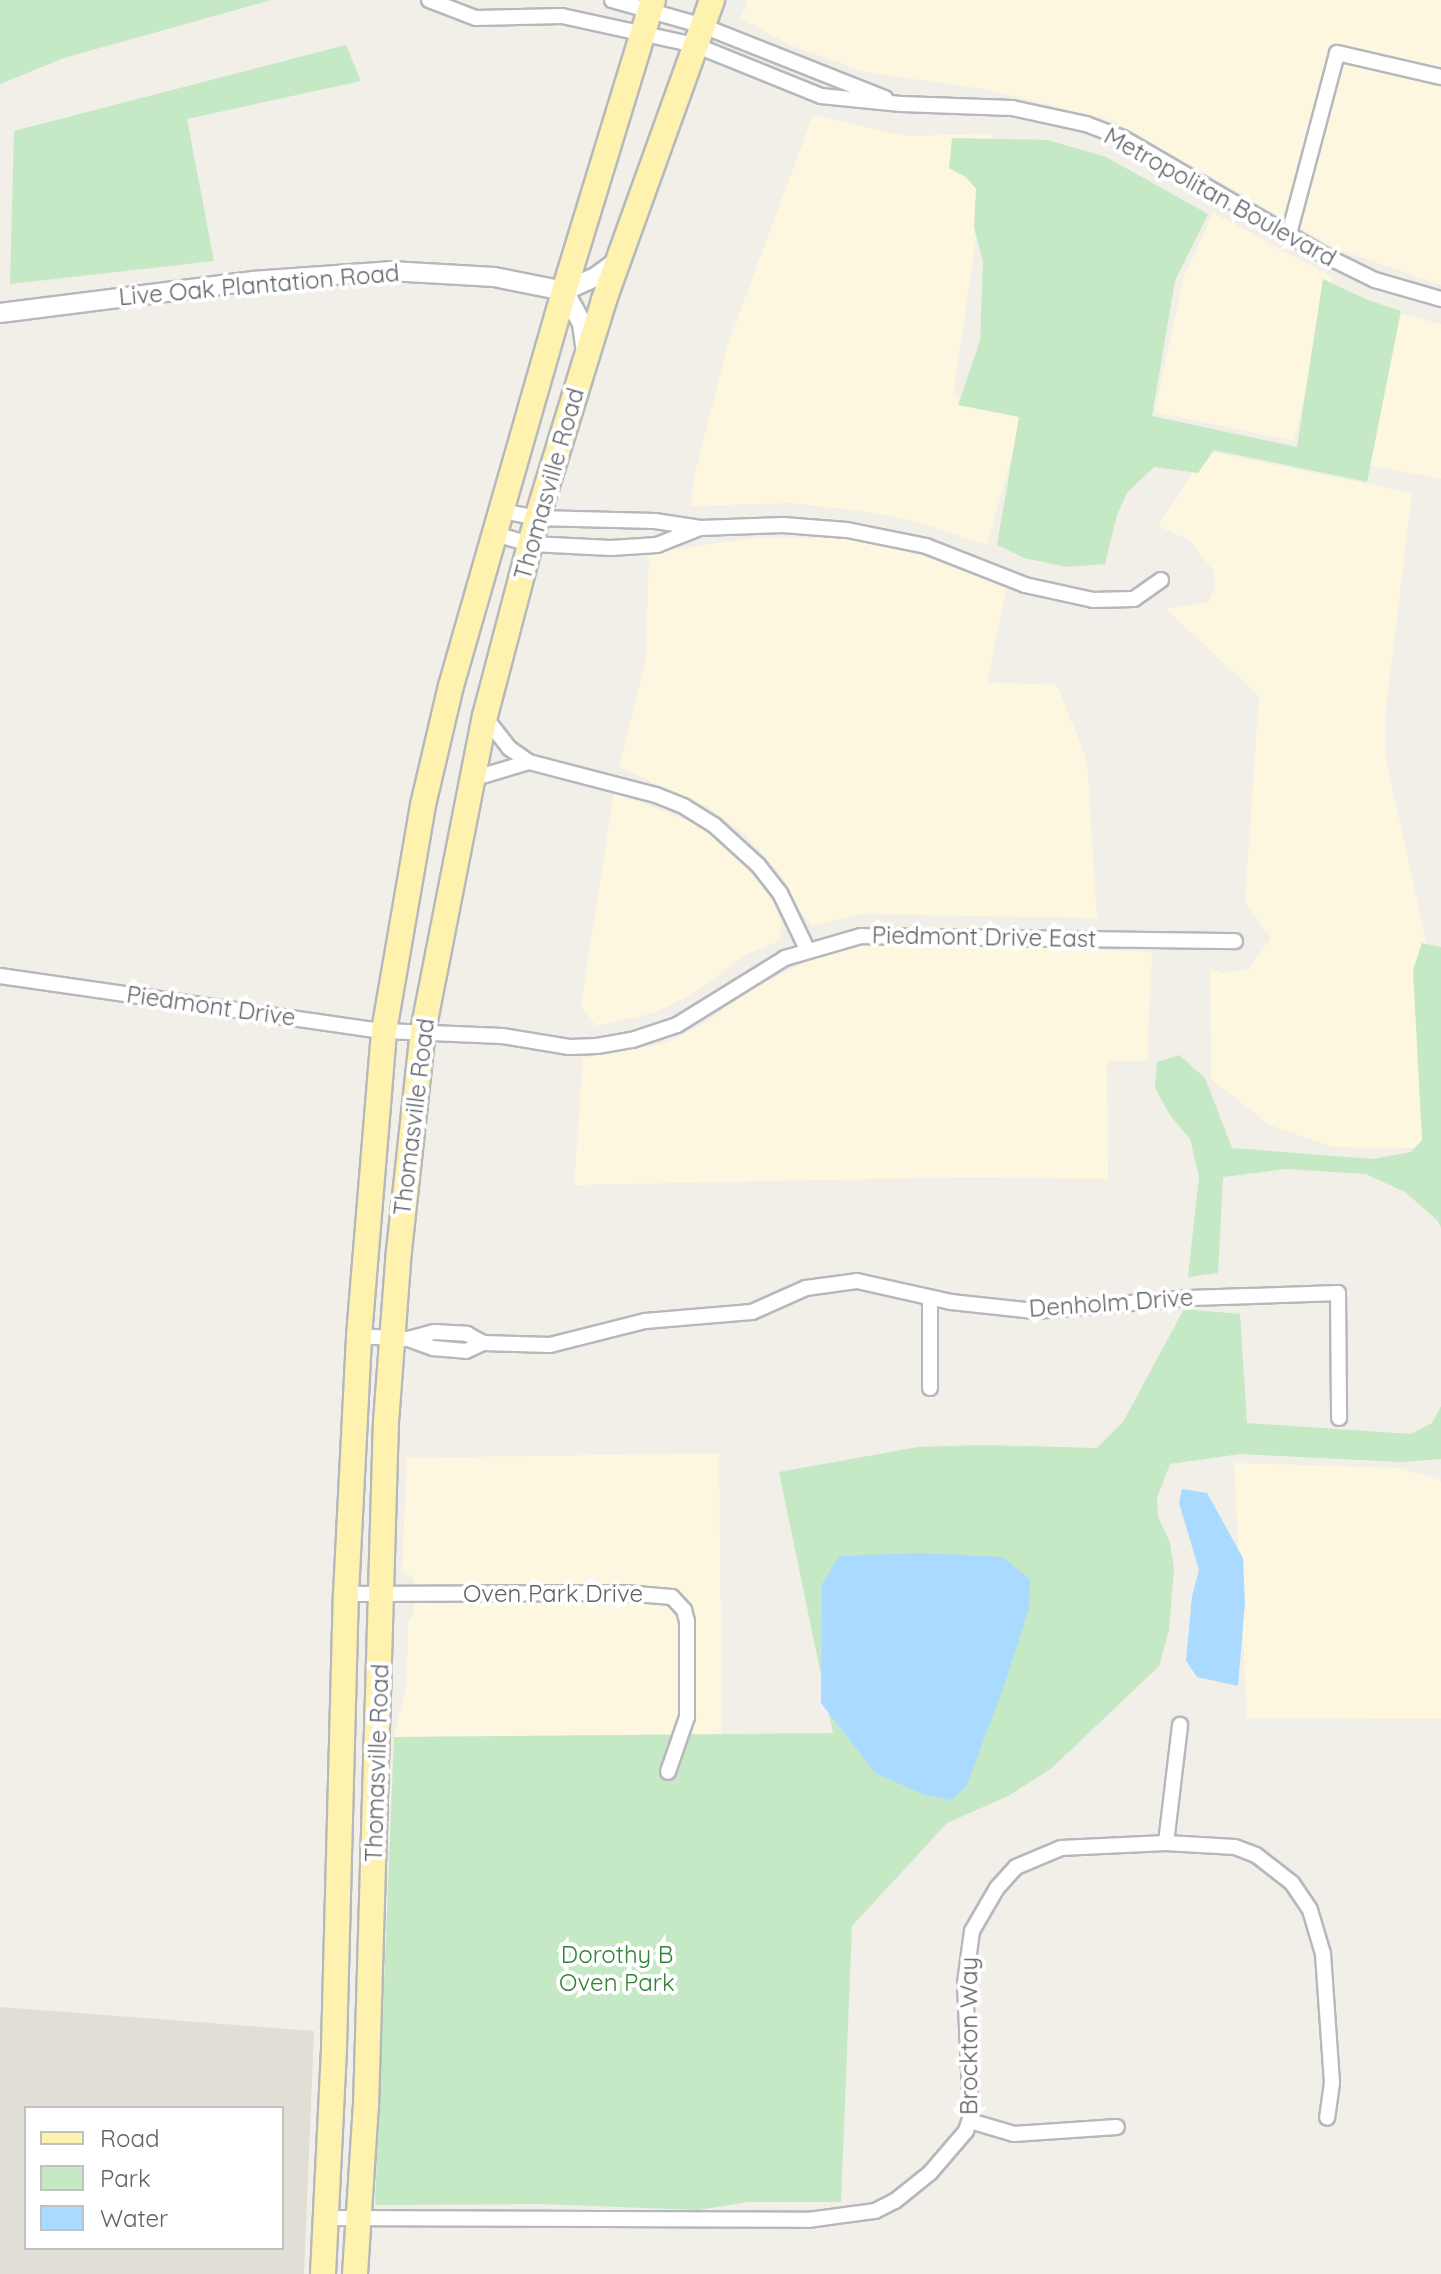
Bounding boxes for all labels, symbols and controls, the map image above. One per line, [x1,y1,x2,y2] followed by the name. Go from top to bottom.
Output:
[1099,121,1341,273] street label: Metropolitan Boulevard
[117,258,401,312] street label: Live Oak Plantation Road
[508,385,590,583] street label: Thomasville Road
[872,921,1096,953] street label: Piedmont Drive East
[125,980,297,1032] street label: Piedmont Drive
[388,1017,440,1217] street label: Thomasville Road
[1028,1283,1194,1323] street label: Denholm Drive
[463,1580,643,1608] street label: Oven Park Drive
[359,1663,395,1863] street label: Thomasville Road
[559,1941,675,1997] park label: Dorothy B Oven Park
[955,1957,983,2115] street label: Brockton Way
[24,2106,284,2250] legend
[100,2123,160,2153] text: Road
[100,2163,151,2193] text: Park
[100,2203,168,2233] text: Water

